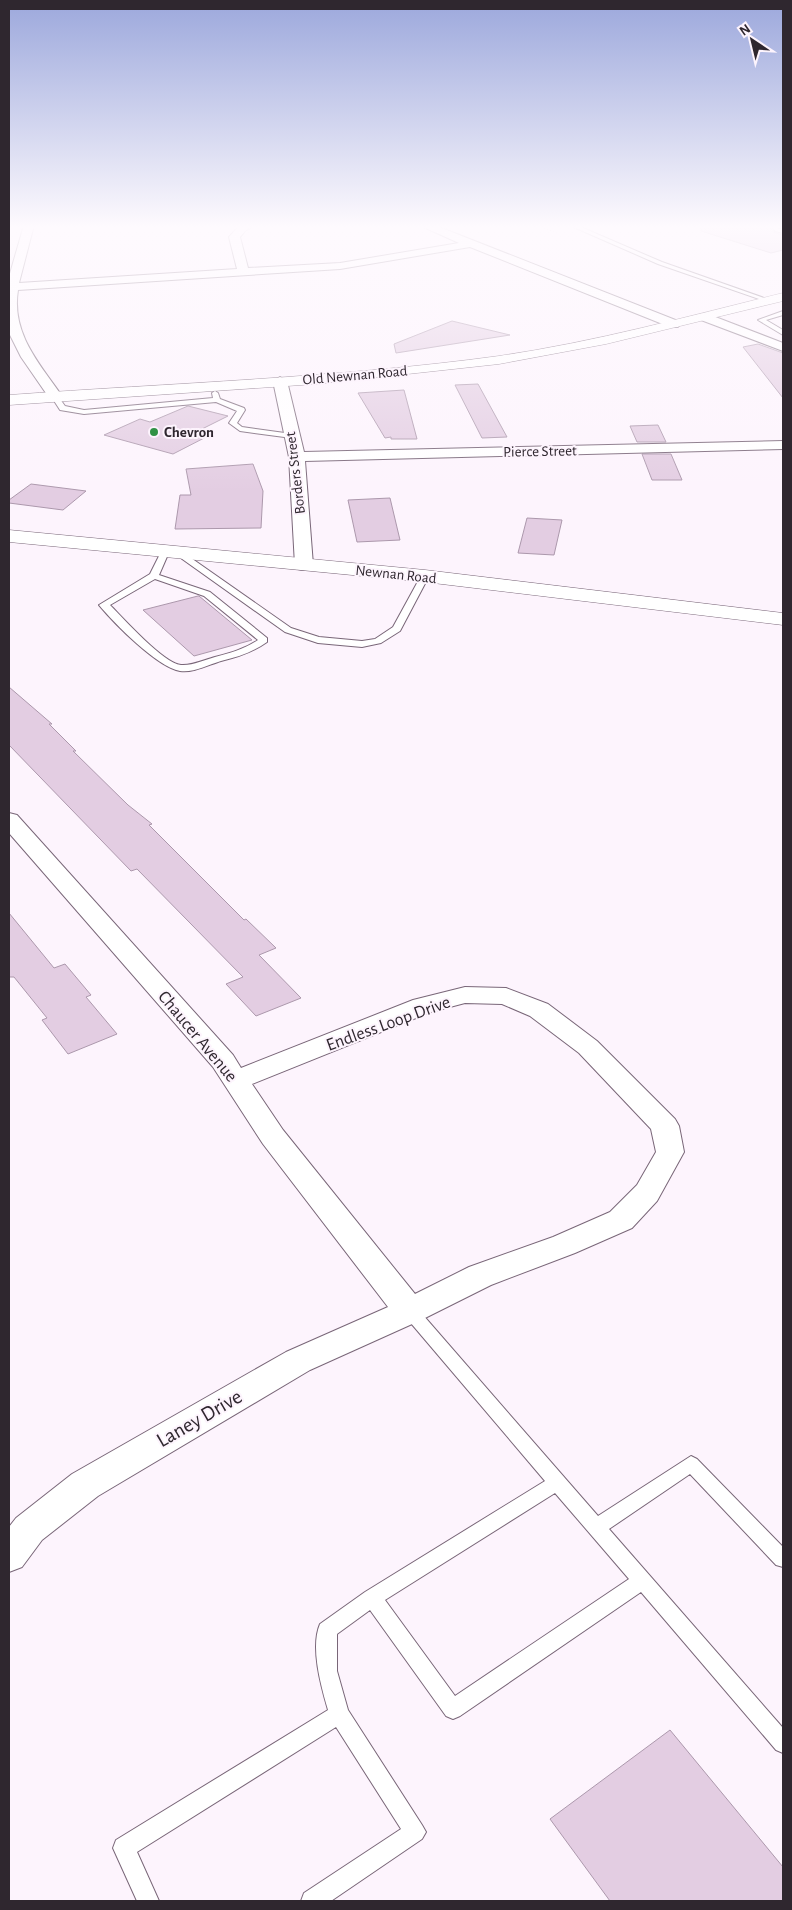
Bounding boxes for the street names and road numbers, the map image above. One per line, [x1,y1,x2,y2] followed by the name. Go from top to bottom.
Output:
[302,363,408,388] street label: Old Newnan Road
[283,431,308,515] street label: Borders Street
[503,443,577,460] street label: Pierce Street
[355,563,438,586] street label: Newnan Road
[154,988,240,1086] street label: Chaucer Avenue
[324,993,453,1055] street label: Endless Loop Drive
[153,1386,246,1451] street label: Laney Drive

